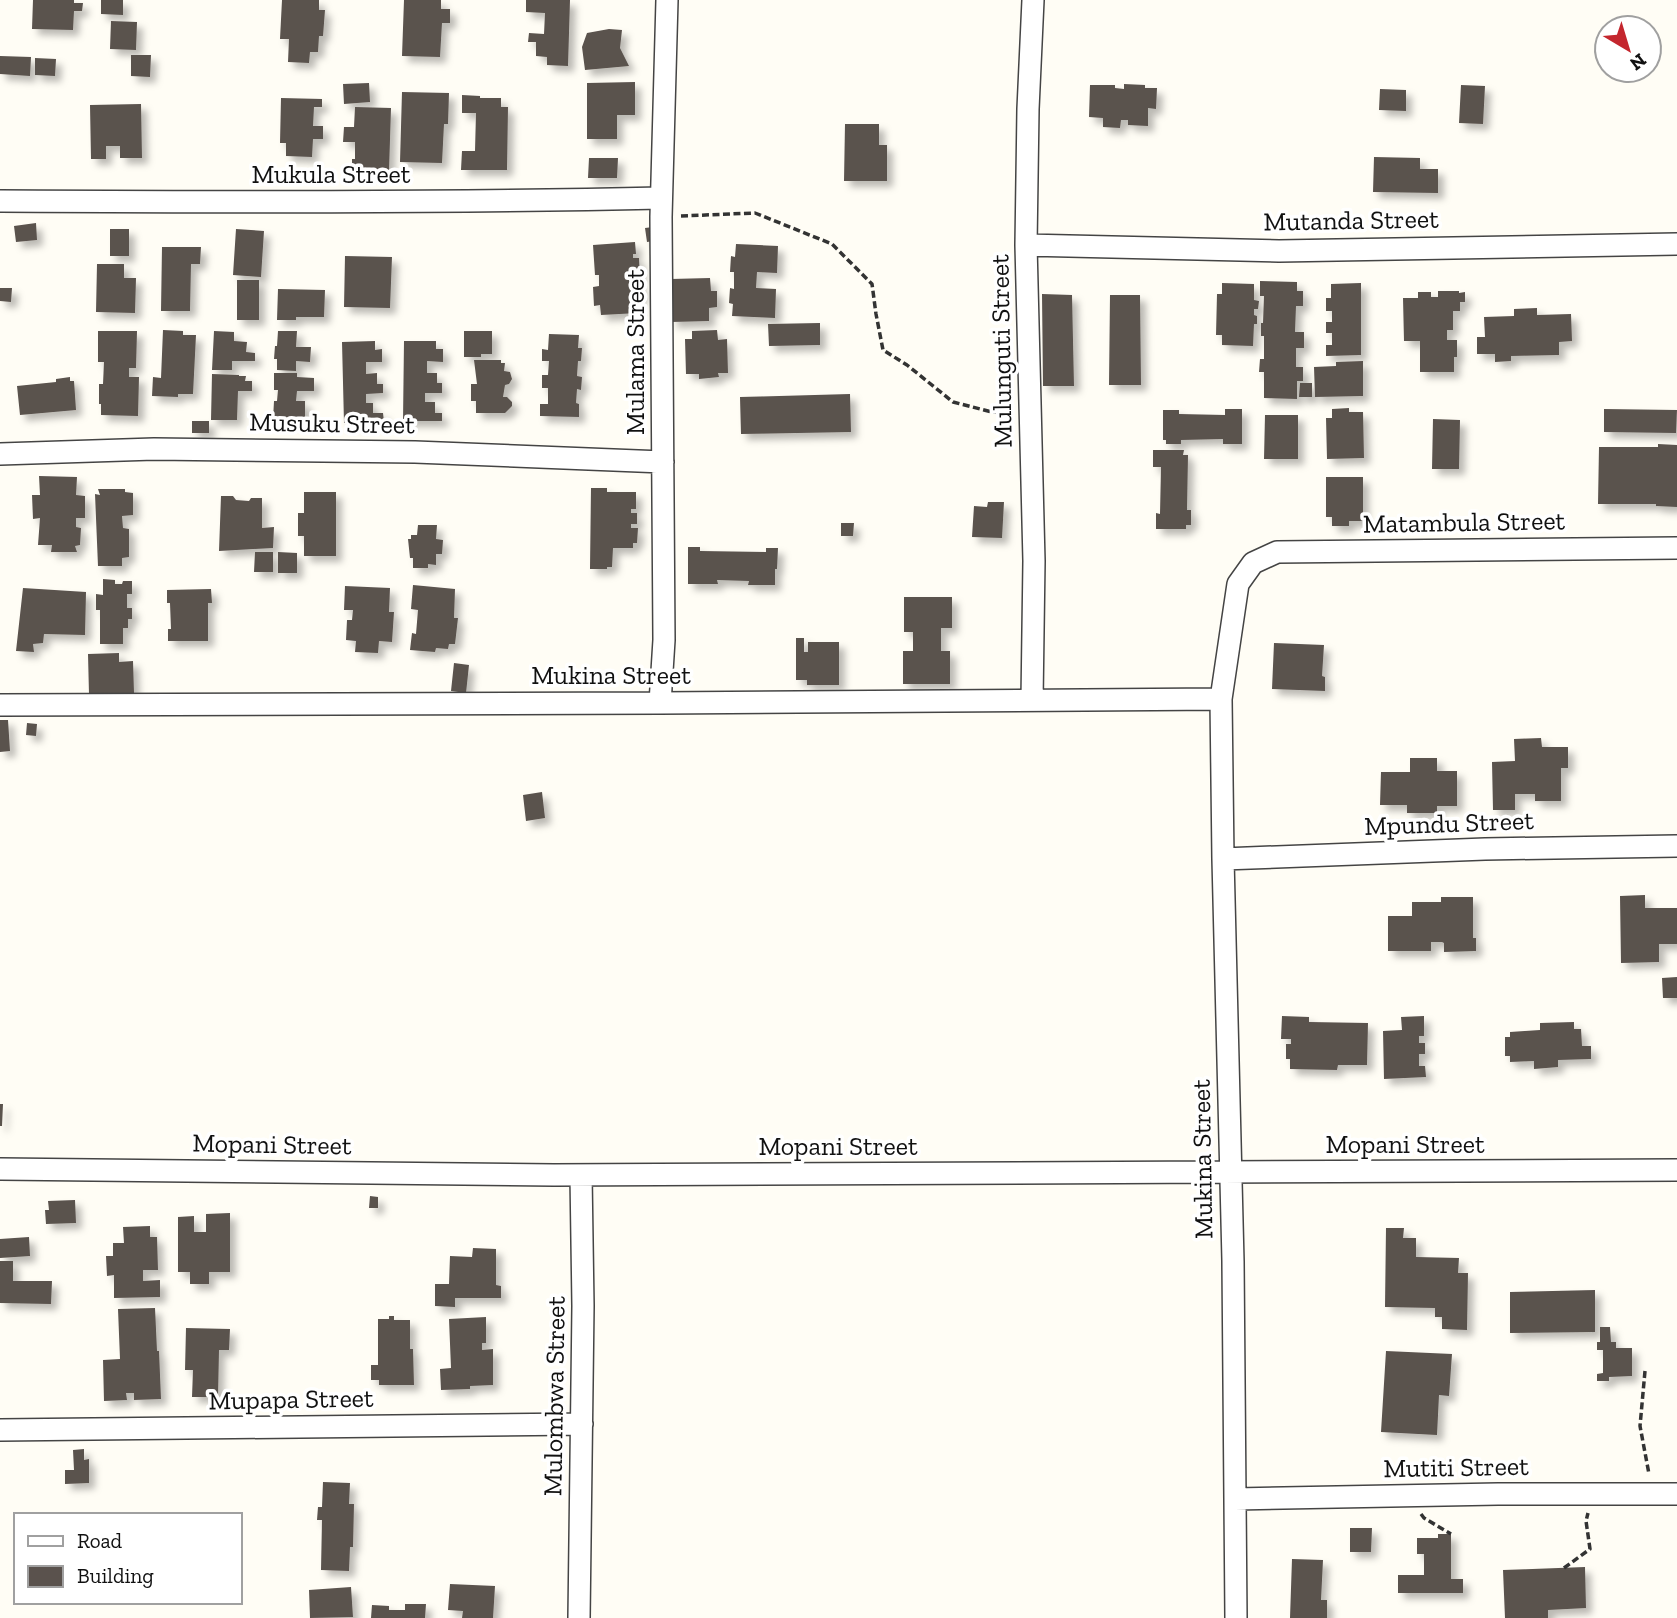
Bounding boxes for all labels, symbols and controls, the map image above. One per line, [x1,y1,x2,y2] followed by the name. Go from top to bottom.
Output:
[1593,14,1663,84] north arrow
[1625,48,1651,76] text: N
[252,158,411,190] street label: Mukula Street
[1263,202,1439,238] street label: Mutanda Street
[983,254,1019,448] street label: Mulunguti Street
[619,269,651,435] street label: Mulama Street
[249,406,415,440] street label: Musuku Street
[1363,504,1566,540] street label: Matambula Street
[531,659,691,691] street label: Mukina Street
[1364,804,1535,842] street label: Mpundu Street
[1185,1079,1219,1239] street label: Mukina Street
[192,1127,352,1161] street label: Mopani Street
[1325,1128,1485,1160] street label: Mopani Street
[758,1130,918,1162] street label: Mopani Street
[536,1295,572,1496] street label: Mulombwa Street
[208,1382,374,1416] street label: Mupapa Street
[1383,1450,1529,1484] street label: Mutiti Street
[14,1513,242,1604] legend
[77,1528,123,1553] text: Road
[77,1563,154,1588] text: Building

